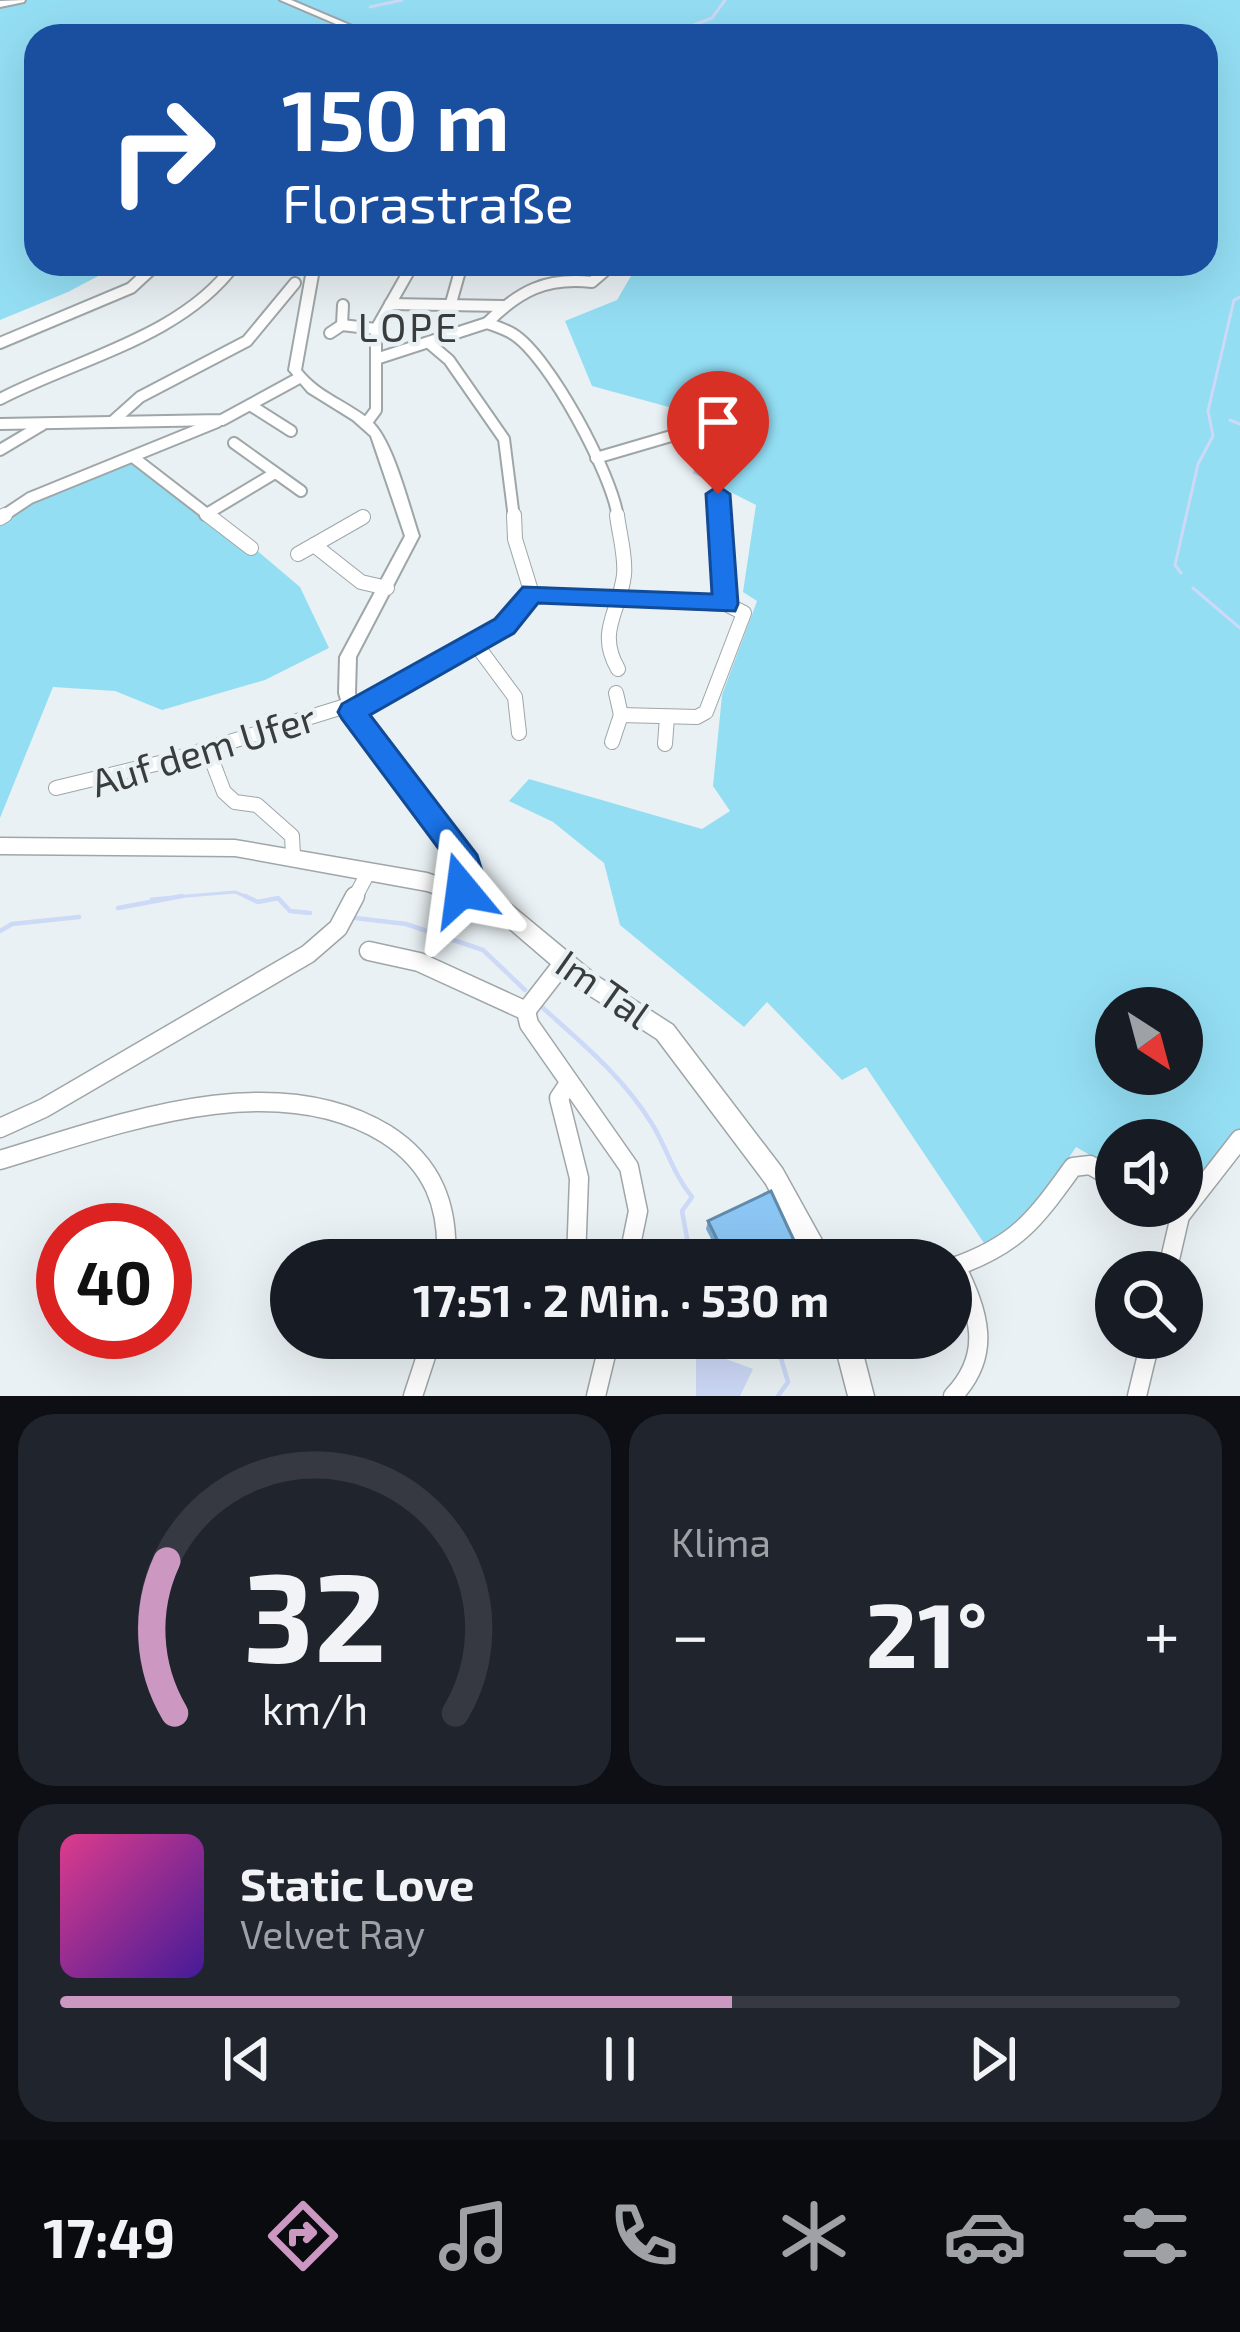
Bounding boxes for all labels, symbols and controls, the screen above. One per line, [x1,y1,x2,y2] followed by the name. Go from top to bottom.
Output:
[282,67,510,168] text: 150 m
[84,72,240,228] icon: right
[282,169,574,234] text: Florastraße
[358,303,460,350] district label: LOPE
[667,371,769,494] pin
[685,389,751,455] icon: arrive
[85,693,321,805] street label: Auf dem Ufer
[399,827,525,953] position arrow
[548,939,660,1037] street label: Im Tal
[1095,987,1203,1095] north arrow
[1095,987,1203,1359] map controls
[1095,1119,1203,1227] button: sound
[36,1203,192,1359] speed limit sign: 40
[1095,1251,1203,1359] button: search
[413,1272,829,1326] text: 17:51 · 2 Min. · 530 m
[671,1518,771,1565] text: Klima
[243,1537,386,1687] text: 32
[866,1578,988,1686] text: 21°
[671,1593,710,1672] text: −
[1144,1593,1180,1672] text: +
[261,1682,368,1734] text: km/h
[240,1856,475,1910] text: Static Love
[240,1910,425,1957] text: Velvet Ray
[214,2026,280,2092] icon: previous
[587,2026,653,2092] icon: pause
[960,2026,1026,2092] icon: next
[261,2194,345,2278] icon: directions
[432,2194,516,2278] icon: music
[602,2194,686,2278] icon: phone
[772,2194,856,2278] icon: climate
[943,2194,1027,2278] icon: car
[1113,2194,1197,2278] icon: filters
[43,2204,175,2269] text: 17:49

